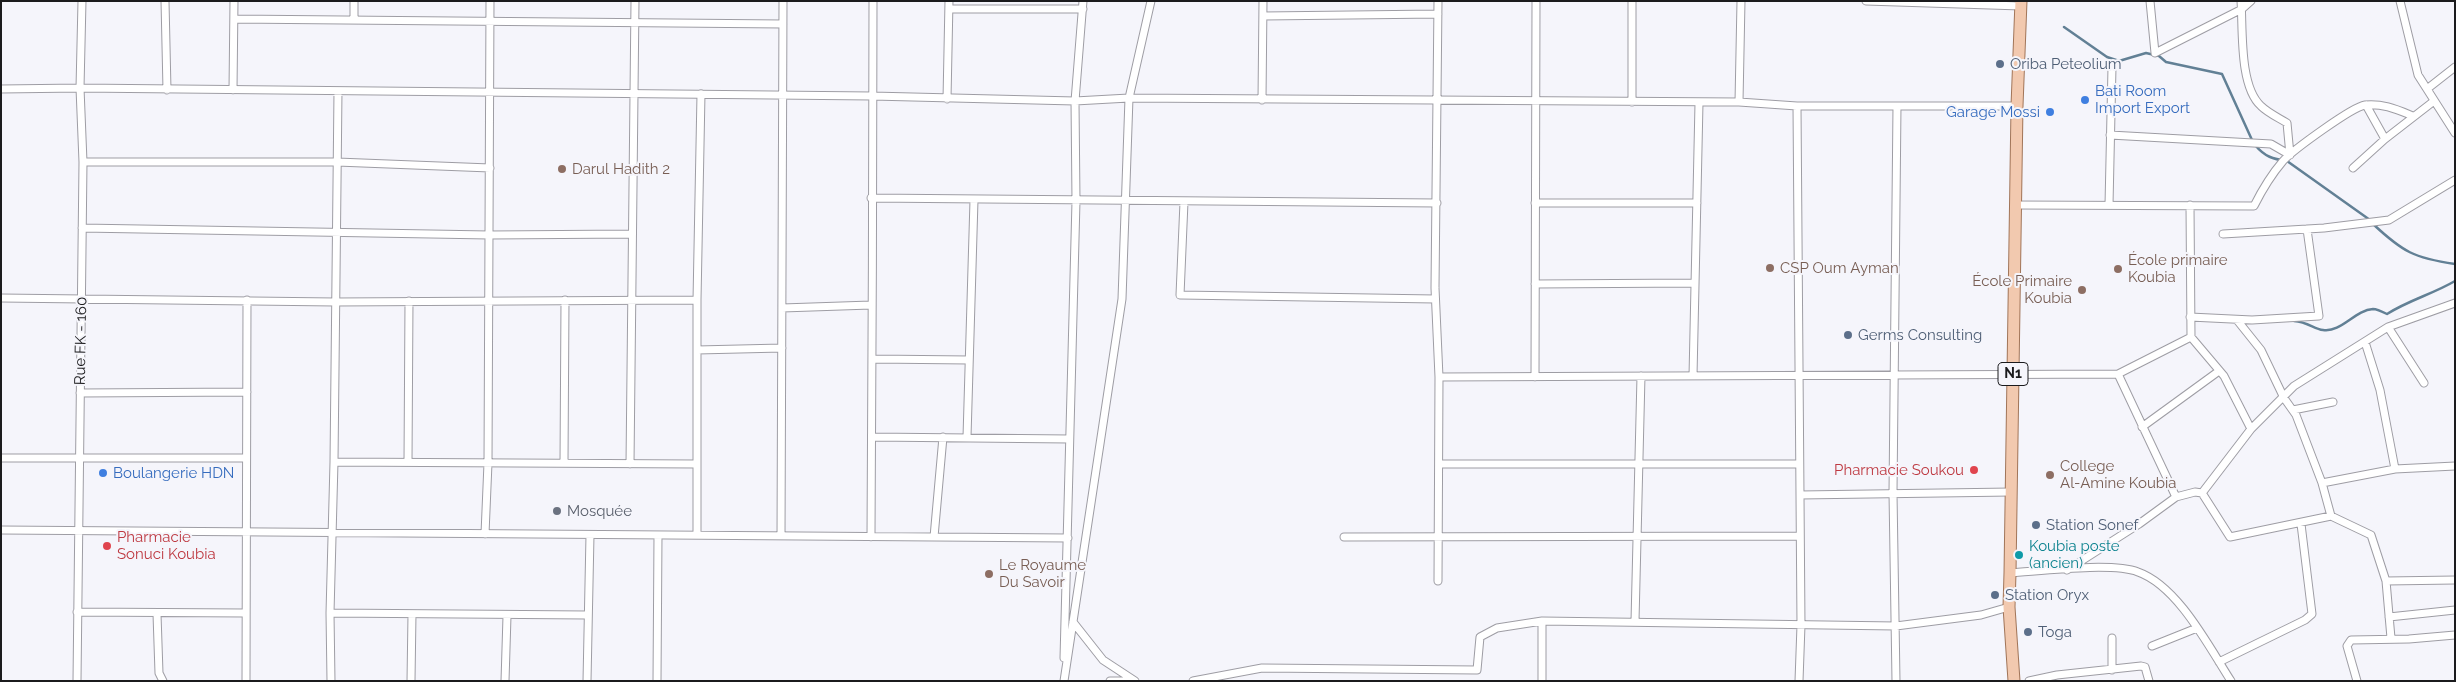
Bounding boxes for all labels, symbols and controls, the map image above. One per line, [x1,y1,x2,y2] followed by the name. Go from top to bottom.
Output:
[2010,55,2122,73] place label: Oriba Peteolium
[1994,58,2006,70] marker: Oriba Peteolium
[2095,82,2190,117] place label: Bati Room Import Export
[2079,94,2091,106] marker: Bati Room Import Export
[1946,103,2040,121] place label: Garage Mossi
[2044,106,2056,118] marker: Garage Mossi
[572,160,670,178] place label: Darul Hadith 2
[556,163,568,175] marker: Darul Hadith 2
[2128,251,2228,286] place label: École primaire Koubia
[1780,259,1899,277] place label: CSP Oum Ayman
[1764,262,1776,274] marker: CSP Oum Ayman
[2112,263,2124,275] marker: École primaire Koubia
[1972,272,2072,307] place label: École Primaire Koubia
[2076,284,2088,296] marker: École Primaire Koubia
[71,297,91,385] street label: Rue FK - 160
[1858,326,1982,344] place label: Germs Consulting
[1842,329,1854,341] marker: Germs Consulting
[1998,362,2028,386] road number: N1
[2060,457,2177,492] place label: College Al-Amine Koubia
[1834,461,1964,479] place label: Pharmacie Soukou
[113,464,234,482] place label: Boulangerie HDN
[1968,464,1980,476] marker: Pharmacie Soukou
[97,467,109,479] marker: Boulangerie HDN
[2044,469,2056,481] marker: College Al-Amine Koubia
[567,502,632,520] place label: Mosquée
[551,505,563,517] marker: Mosquée
[2046,516,2138,534] place label: Station Sonef
[2030,519,2042,531] marker: Station Sonef
[117,528,216,563] place label: Pharmacie Sonuci Koubia
[2029,537,2120,572] place label: Koubia poste (ancien)
[101,540,113,552] marker: Pharmacie Sonuci Koubia
[2013,549,2025,561] marker: Koubia poste (ancien)
[999,556,1086,591] place label: Le Royaume Du Savoir
[983,568,995,580] marker: Le Royaume Du Savoir
[2005,586,2089,604] place label: Station Oryx
[1989,589,2001,601] marker: Station Oryx
[2038,623,2072,641] place label: Toga
[2022,626,2034,638] marker: Toga

